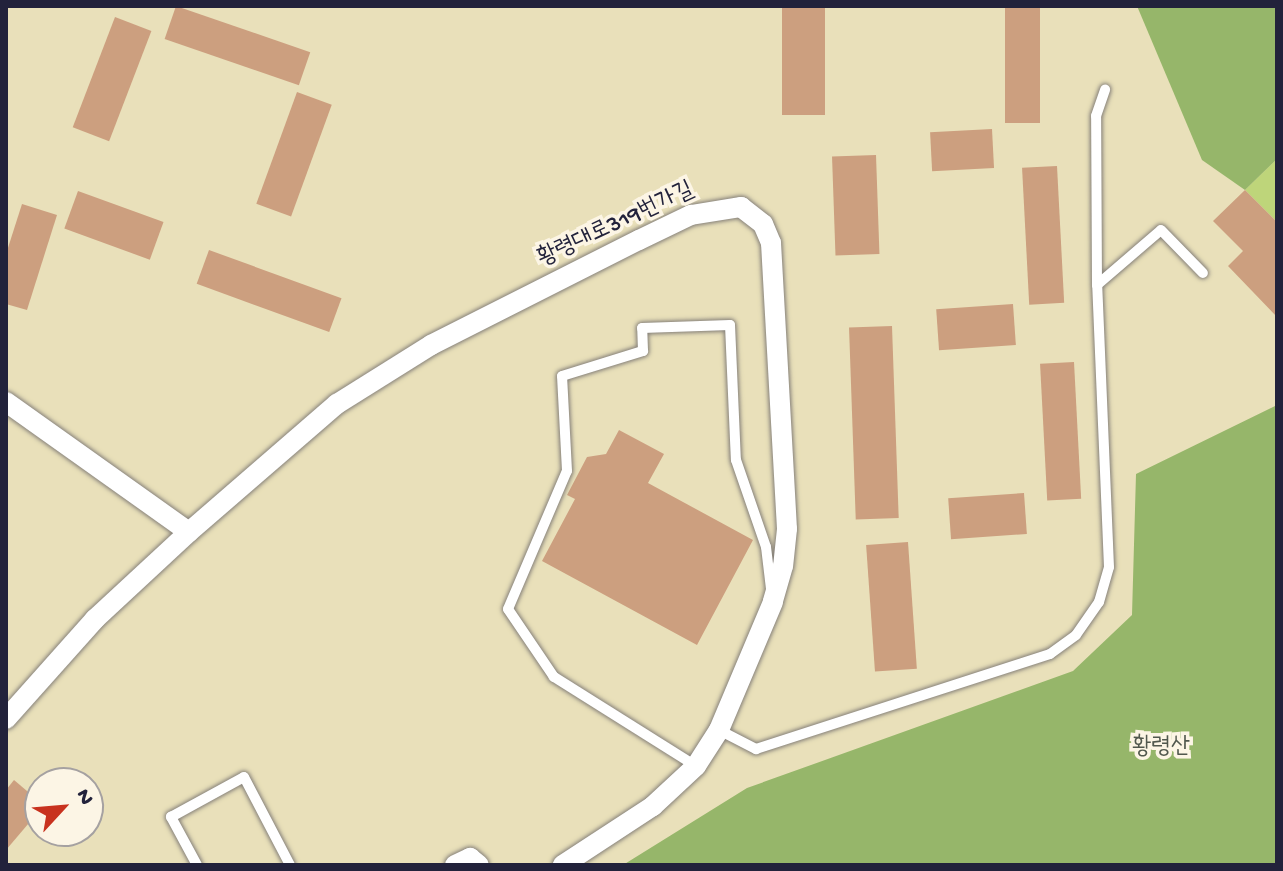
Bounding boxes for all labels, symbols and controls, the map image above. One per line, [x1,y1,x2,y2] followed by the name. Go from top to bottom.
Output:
[533,176,699,274] street label: 황령대로319번가길
[1132,734,1190,762] park label: 황령산
[24,767,104,847] north arrow
[69,785,99,810] text: N

